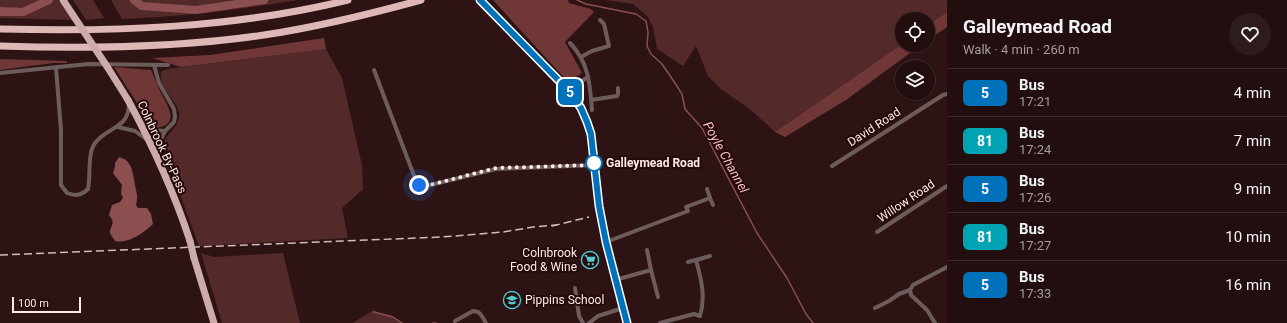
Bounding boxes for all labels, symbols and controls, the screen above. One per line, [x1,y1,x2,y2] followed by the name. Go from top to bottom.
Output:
[895,12,935,100] map controls
[895,12,935,52] button: locate
[1229,13,1271,55] button: heart
[963,15,1112,38] text: Galleymead Road
[963,42,1080,57] text: Walk · 4 min · 260 m
[895,60,935,100] button: layers
[1019,76,1045,94] text: Bus
[557,79,583,105] line badge: 5
[566,84,574,100] text: 5
[1234,84,1271,102] text: 4 min
[981,85,989,101] text: 5
[1019,94,1051,109] text: 17:21
[134,98,190,196] street label: Colnbrook By-Pass
[845,105,903,149] street label: David Road
[700,119,752,196] water label: Poyle Channel
[1019,124,1045,142] text: Bus
[1234,132,1271,150] text: 7 min
[977,133,993,149] text: 81
[1019,142,1051,157] text: 17:24
[585,154,603,172] marker: Galleymead Road
[606,156,700,170] place label: Galleymead Road
[1019,172,1045,190] text: Bus
[409,175,429,195] your location
[875,177,937,225] street label: Willow Road
[1234,180,1271,198] text: 9 min
[981,181,989,197] text: 5
[1019,190,1051,205] text: 17:26
[1019,220,1045,238] text: Bus
[1225,228,1271,246] text: 10 min
[977,229,993,245] text: 81
[1019,238,1051,253] text: 17:27
[510,246,578,274] place label: Colnbrook Food & Wine
[580,250,600,270] supermarket icon: Colnbrook Food & Wine
[1019,268,1045,286] text: Bus
[1225,276,1271,294] text: 16 min
[981,277,989,293] text: 5
[1019,286,1051,301] text: 17:33
[502,290,522,310] school or university icon: Pippins School
[525,293,604,307] place label: Pippins School
[12,295,81,314] scale bar
[18,297,49,310] text: 100 m

